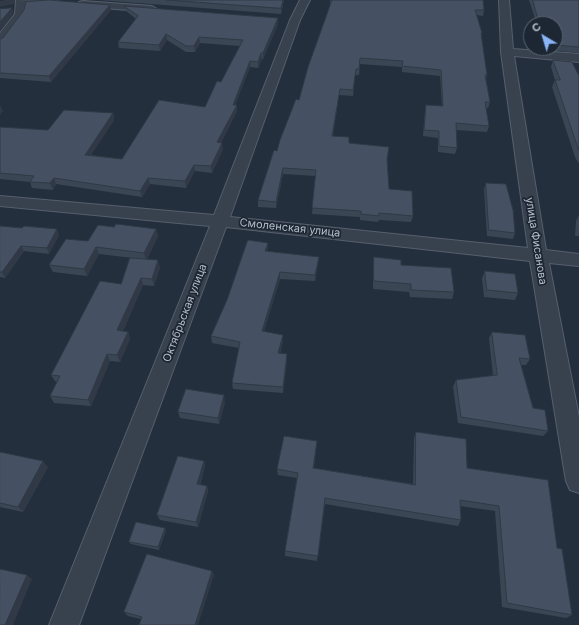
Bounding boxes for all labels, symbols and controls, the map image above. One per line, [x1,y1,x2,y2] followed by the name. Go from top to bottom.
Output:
[523,16,563,56] north arrow
[529,19,544,35] text: С
[523,196,549,286] street label: улица Фисанова
[239,216,341,240] street label: Смоленская улица
[160,262,210,364] street label: Октябрьская улица

